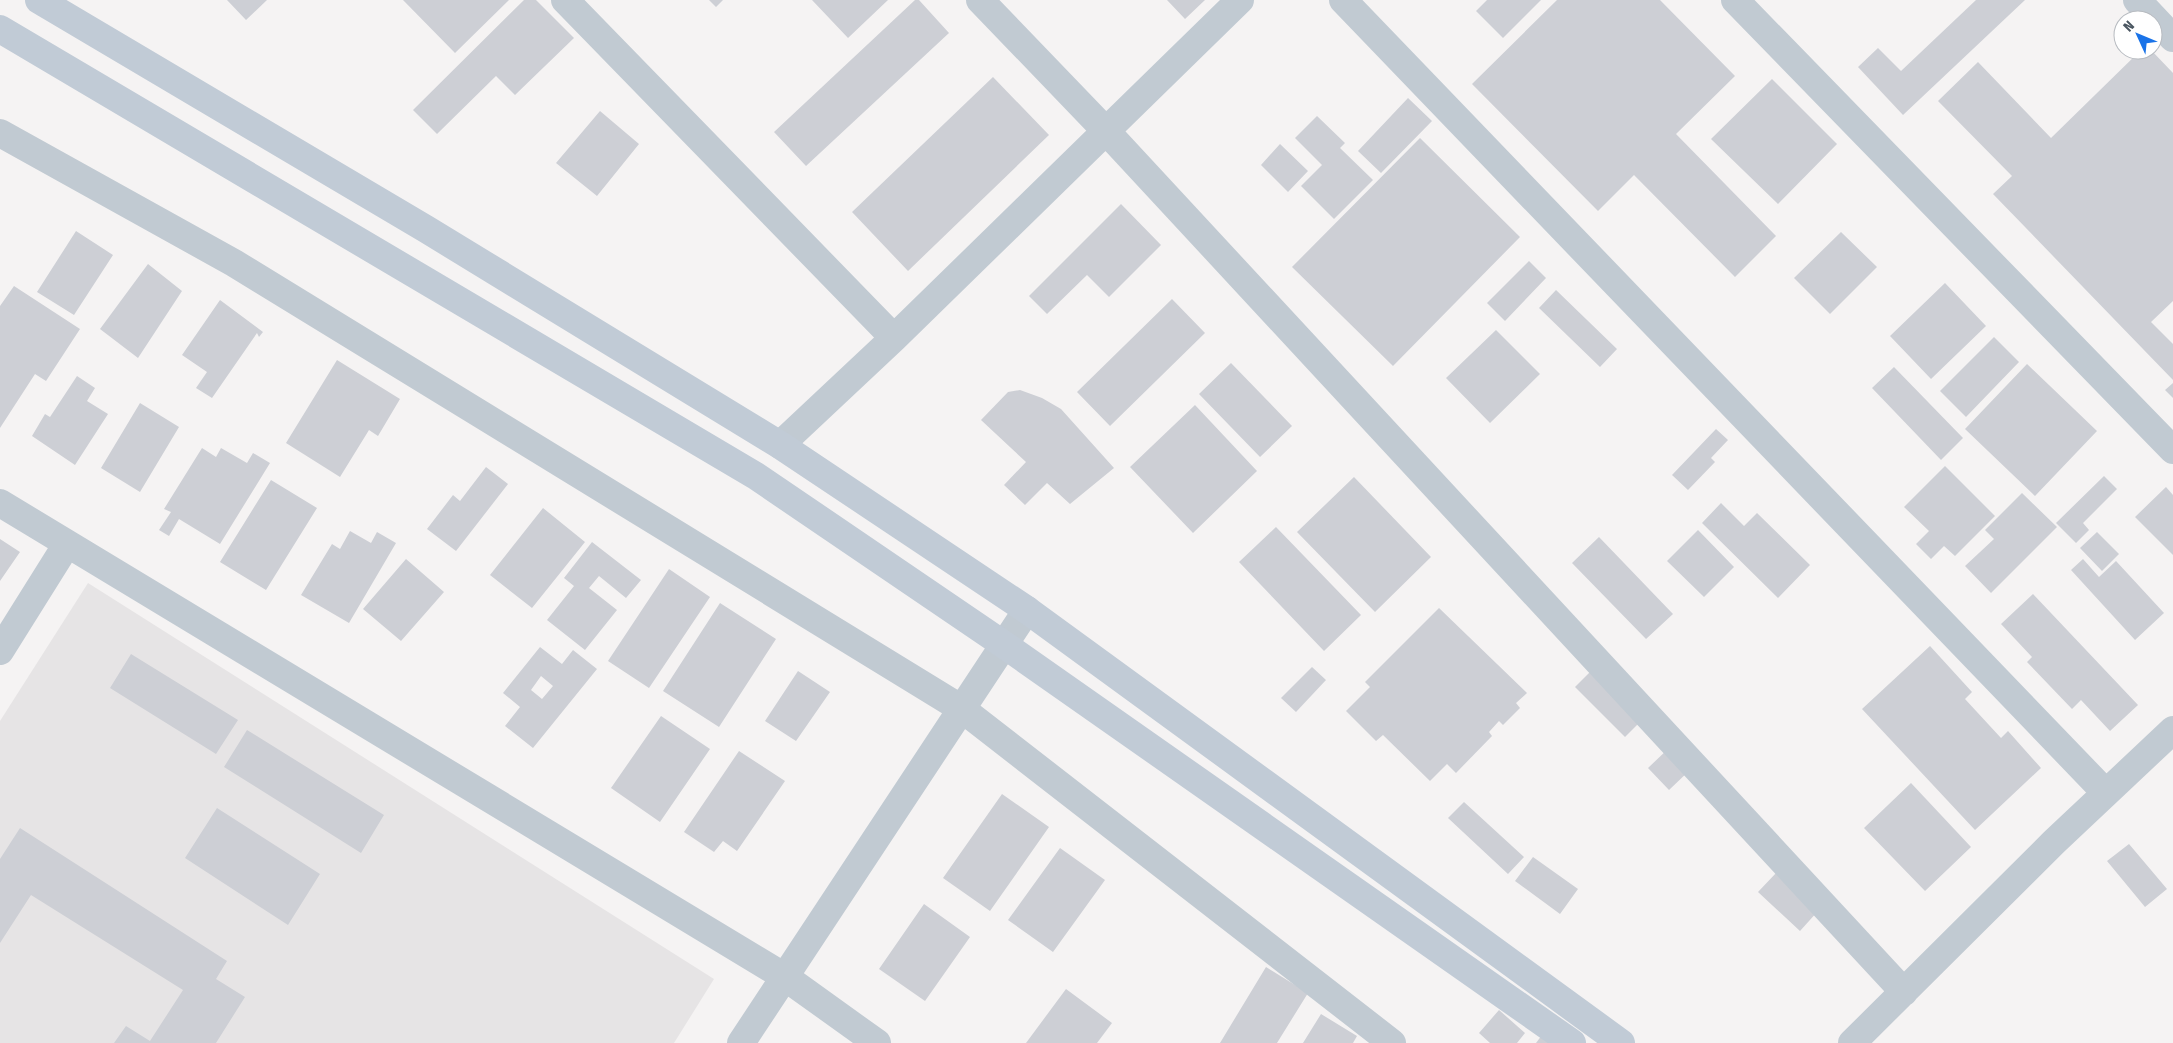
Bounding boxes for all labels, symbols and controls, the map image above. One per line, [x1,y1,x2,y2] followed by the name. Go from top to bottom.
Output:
[2113,10,2163,60] north arrow
[2120,17,2138,35] text: N

